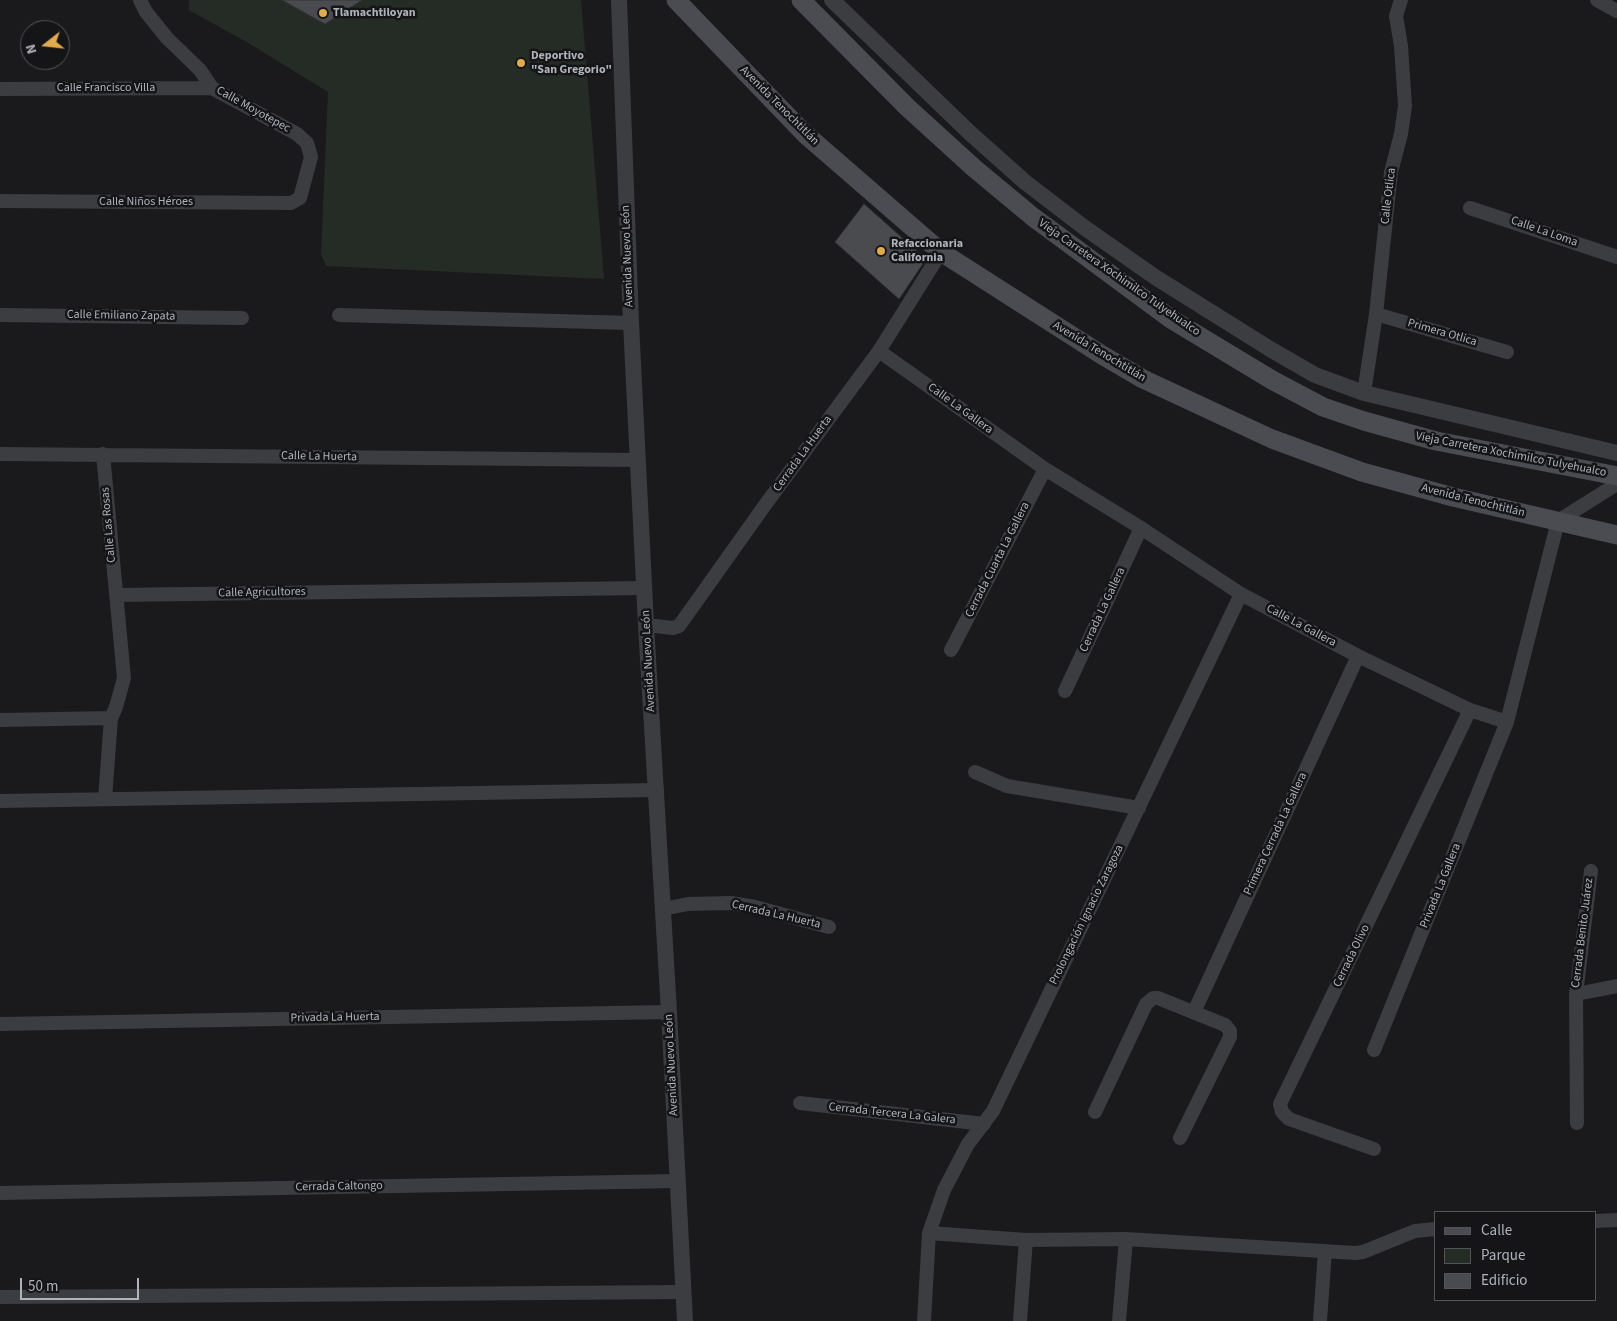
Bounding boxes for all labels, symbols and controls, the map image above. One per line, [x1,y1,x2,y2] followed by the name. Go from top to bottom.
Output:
[333,6,416,20] place label: Tlamachtiloyan
[317,7,329,19] marker: Tlamachtiloyan
[20,20,70,70] north arrow
[21,42,42,56] text: N
[531,49,612,77] place label: Deportivo "San Gregorio"
[515,57,527,69] marker: Deportivo "San Gregorio"
[736,63,822,149] street label: Avenida Tenochtitlán
[57,81,155,95] street label: Calle Francisco Villa
[214,84,292,136] street label: Calle Moyotepec
[1378,167,1400,225] street label: Calle Otlica
[99,195,193,209] street label: Calle Niños Héroes
[619,205,637,307] street label: Avenida Nuevo León
[1509,214,1579,250] street label: Calle La Loma
[1035,216,1203,340] street label: Vieja Carretera Xochimilco Tulyehualco
[891,237,963,265] place label: Refaccionaria California
[875,245,887,257] marker: Refaccionaria California
[67,308,175,324] street label: Calle Emiliano Zapata
[1406,316,1478,350] street label: Primera Otlica
[1050,319,1148,385] street label: Avenida Tenochtitlán
[925,381,995,437] street label: Calle La Gallera
[771,413,835,495] street label: Cerrada La Huerta
[1414,429,1608,481] street label: Vieja Carretera Xochimilco Tulyehualco
[281,449,357,465] street label: Calle La Huerta
[1420,481,1526,521] street label: Avenida Tenochtitlán
[99,487,119,563] street label: Calle Las Rosas
[963,500,1033,620] street label: Cerrada Cuarta La Gallera
[1077,565,1129,655] street label: Cerrada La Gallera
[218,585,306,601] street label: Calle Agricultores
[1264,602,1338,650] street label: Calle La Gallera
[639,610,659,712] street label: Avenida Nuevo León
[1241,770,1311,898] street label: Primera Cerrada La Gallera
[1417,842,1465,930] street label: Privada La Gallera
[1047,843,1127,987] street label: Prolongación Ignacio Zaragoza
[1569,877,1597,989] street label: Cerrada Benito Juárez
[730,898,822,932] street label: Cerrada La Huerta
[1331,922,1373,990] street label: Cerrada Olivo
[290,1010,380,1026] street label: Privada La Huerta
[662,1014,682,1116] street label: Avenida Nuevo León
[828,1100,956,1128] street label: Cerrada Tercera La Galera
[295,1179,383,1195] street label: Cerrada Caltongo
[1434,1211,1597,1301] legend
[1481,1220,1512,1241] text: Calle
[1481,1245,1525,1266] text: Parque
[22,1268,141,1300] scale bar
[1481,1270,1528,1291] text: Edificio
[28,1276,58,1297] text: 50 m

